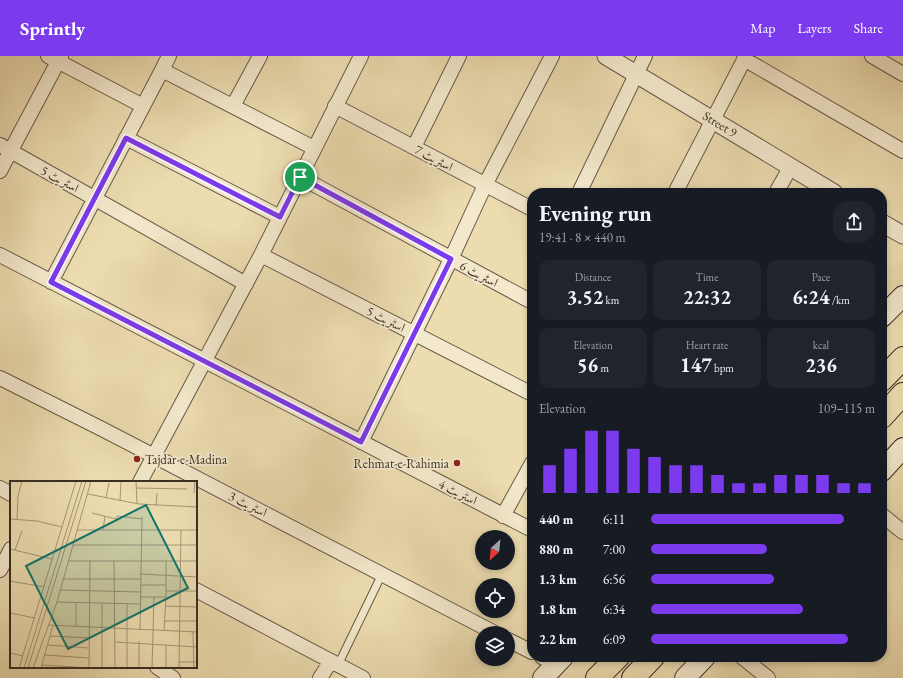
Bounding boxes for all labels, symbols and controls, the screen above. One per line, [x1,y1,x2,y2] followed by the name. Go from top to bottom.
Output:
[20,16,85,41] text: Sprintly
[750,19,775,37] text: Map
[797,19,832,37] text: Layers
[854,19,883,37] text: Share
[700,107,741,141] street label: Street 9
[412,141,456,175] street label: اسٹریٹ 7
[283,160,317,194] pin
[38,162,82,196] street label: اسٹریٹ 5
[289,166,311,188] icon: arrive
[539,199,652,228] text: Evening run
[833,201,875,243] button: share
[539,229,626,246] text: 19:41 · 8 × 440 m
[457,257,501,291] street label: اسٹریٹ 6
[575,270,611,284] text: Distance
[696,270,718,284] text: Time
[812,270,830,284] text: Pace
[567,284,603,310] text: 3.52
[683,284,731,310] text: 22:32
[792,284,830,310] text: 6:24
[603,293,619,307] text: km
[830,293,850,307] text: /km
[364,302,408,336] street label: اسٹریٹ 5
[573,338,613,352] text: Elevation
[686,338,728,352] text: Heart rate
[813,338,829,352] text: kcal
[577,352,598,378] text: 56
[680,352,712,378] text: 147
[805,352,837,378] text: 236
[598,361,609,375] text: m
[712,361,734,375] text: bpm
[539,400,586,417] text: Elevation
[818,400,875,417] text: 109–115 m
[145,451,228,468] place label: Tajdar-e-Madina
[132,454,142,464] marker: Tajdar-e-Madina
[354,455,450,472] place label: Rehmat-e-Rahimia
[452,458,462,468] marker: Rehmat-e-Rahimia
[436,475,480,509] street label: اسٹریٹ 4
[10,481,197,668] inset map
[226,487,270,521] street label: اسٹریٹ 3
[539,511,573,528] text: 440 m
[603,511,625,528] text: 6:11
[475,530,515,570] north arrow
[475,530,515,666] map controls
[539,541,573,558] text: 880 m
[603,541,625,558] text: 7:00
[539,571,577,588] text: 1.3 km
[603,571,625,588] text: 6:56
[475,578,515,618] button: locate
[539,601,577,618] text: 1.8 km
[603,601,625,618] text: 6:34
[475,626,515,666] button: layers
[539,631,577,648] text: 2.2 km
[603,631,625,648] text: 6:09

